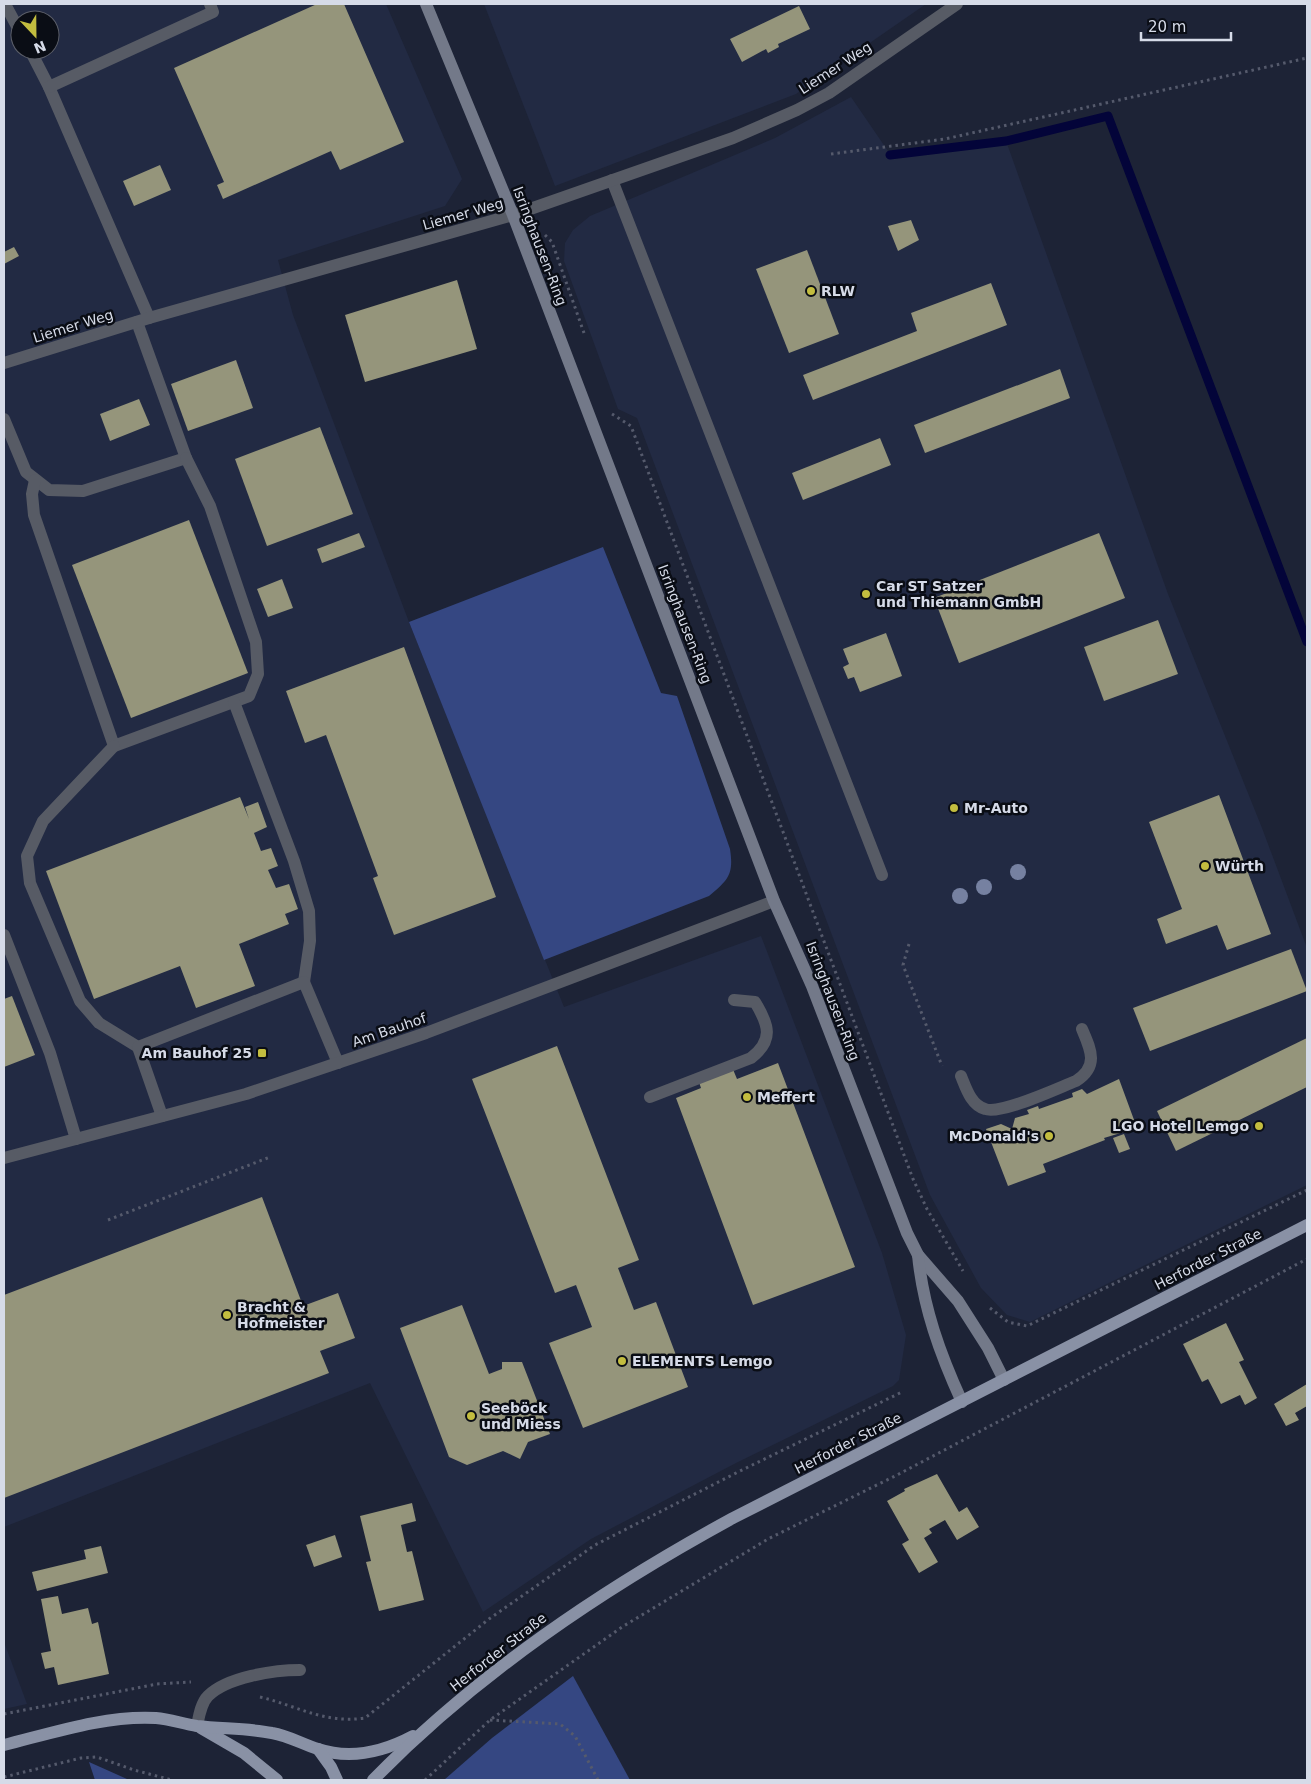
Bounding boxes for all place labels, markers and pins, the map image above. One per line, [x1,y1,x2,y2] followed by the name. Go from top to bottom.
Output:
[821,283,855,299] place label: RLW
[805,285,817,297] marker: RLW
[876,578,1041,610] place label: Car ST Satzer und Thiemann GmbH
[860,588,872,600] marker: Car ST Satzer und Thiemann GmbH
[964,800,1028,816] place label: Mr-Auto
[948,802,960,814] marker: Mr-Auto
[1215,858,1264,874] place label: Würth
[1199,860,1211,872] marker: Würth
[142,1045,252,1061] place label: Am Bauhof 25
[256,1047,268,1059] marker: Am Bauhof 25
[757,1089,815,1105] place label: Meffert
[741,1091,753,1103] marker: Meffert
[1112,1118,1249,1134] place label: LGO Hotel Lemgo
[1253,1120,1265,1132] marker: LGO Hotel Lemgo
[949,1128,1039,1144] place label: McDonald's
[1043,1130,1055,1142] marker: McDonald's
[237,1299,325,1331] place label: Bracht & Hofmeister
[221,1309,233,1321] marker: Bracht & Hofmeister
[632,1353,773,1369] place label: ELEMENTS Lemgo
[616,1355,628,1367] marker: ELEMENTS Lemgo
[481,1400,561,1432] place label: Seeböck und Miess
[465,1410,477,1422] marker: Seeböck und Miess

